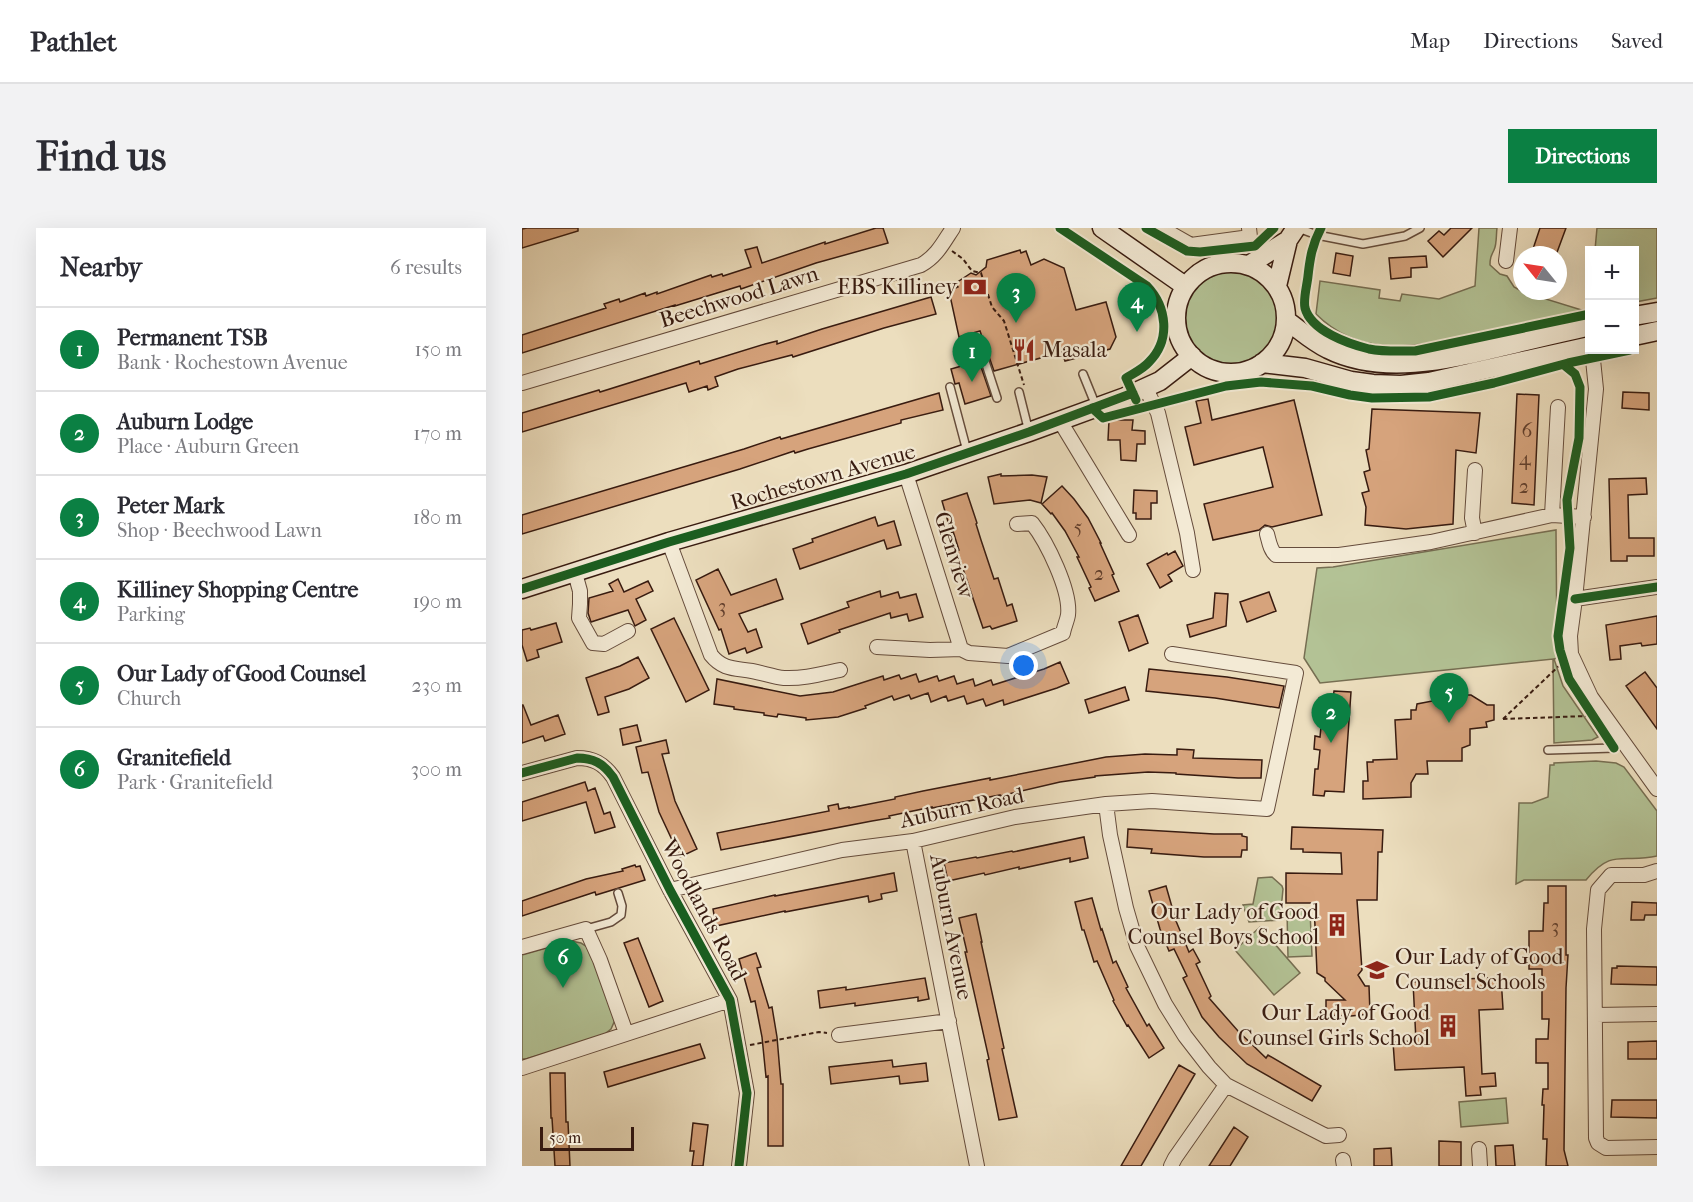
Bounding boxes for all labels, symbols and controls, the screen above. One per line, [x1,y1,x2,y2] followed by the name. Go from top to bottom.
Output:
[30,25,117,58] text: Pathlet
[1410,29,1450,53] text: Map
[1483,29,1578,53] text: Directions
[1611,29,1663,53] text: Saved
[1508,129,1657,183] button: Directions
[36,132,166,181] text: Find us
[1513,246,1567,300] north arrow
[1585,246,1639,354] map controls
[1585,246,1639,300] button: +
[60,252,142,283] text: Nearby
[390,256,462,279] text: 6 results
[656,260,822,334] street label: Beechwood Lawn
[837,274,958,300] place label: EBS Killiney
[962,274,988,300] bank icon: EBS Killiney
[996,274,1036,323] pin: 3
[1118,282,1156,332] pin: 4
[1585,300,1639,354] button: −
[117,325,268,351] text: Permanent TSB
[952,332,992,382] pin: 1
[1011,337,1037,363] restaurant icon: Masala
[1042,337,1108,363] place label: Masala
[76,338,83,361] text: 1
[414,338,462,361] text: 150 m
[117,351,348,374] text: Bank · Rochestown Avenue
[117,409,253,435] text: Auburn Lodge
[1522,419,1533,442] house number: 6
[74,422,85,445] text: 2
[413,422,462,445] text: 170 m
[117,435,299,458] text: Place · Auburn Green
[728,438,919,516] street label: Rochestown Avenue
[1519,447,1532,470] house number: 4
[1519,475,1529,498] house number: 2
[117,493,224,519] text: Peter Mark
[75,506,84,529] text: 3
[413,506,462,529] text: 180 m
[929,509,980,602] street label: Glenview
[1074,516,1082,539] house number: 5
[117,519,322,542] text: Shop · Beechwood Lawn
[1094,562,1104,585] house number: 2
[117,577,358,603] text: Killiney Shopping Centre
[74,590,85,613] text: 4
[412,590,462,613] text: 190 m
[718,595,726,618] house number: 3
[117,603,185,626] text: Parking
[1009,651,1038,680] your location
[117,661,366,687] text: Our Lady of Good Counsel
[75,674,84,697] text: 5
[412,674,462,697] text: 230 m
[1430,674,1468,723] pin: 5
[117,687,181,710] text: Church
[1312,694,1350,743] pin: 2
[117,745,231,771] text: Granitefield
[74,758,85,781] text: 6
[411,758,462,781] text: 300 m
[117,771,273,794] text: Park · Granitefield
[897,782,1027,834] street label: Auburn Road
[655,834,753,986] street label: Woodlands Road
[924,851,978,1002] street label: Auburn Avenue
[1128,899,1320,950] place label: Our Lady of Good Counsel Boys School
[1324,912,1350,938] building icon: Our Lady of Good Counsel Boys School
[1551,915,1559,938] house number: 3
[544,938,582,988] pin: 6
[1395,944,1564,995] place label: Our Lady of Good Counsel Schools
[1364,957,1390,983] school or university icon: Our Lady of Good Counsel Schools
[1238,1000,1431,1051] place label: Our Lady of Good Counsel Girls School
[1435,1013,1461,1039] building icon: Our Lady of Good Counsel Girls School
[540,1124,634,1152] scale bar
[549,1128,581,1147] text: 50 m

